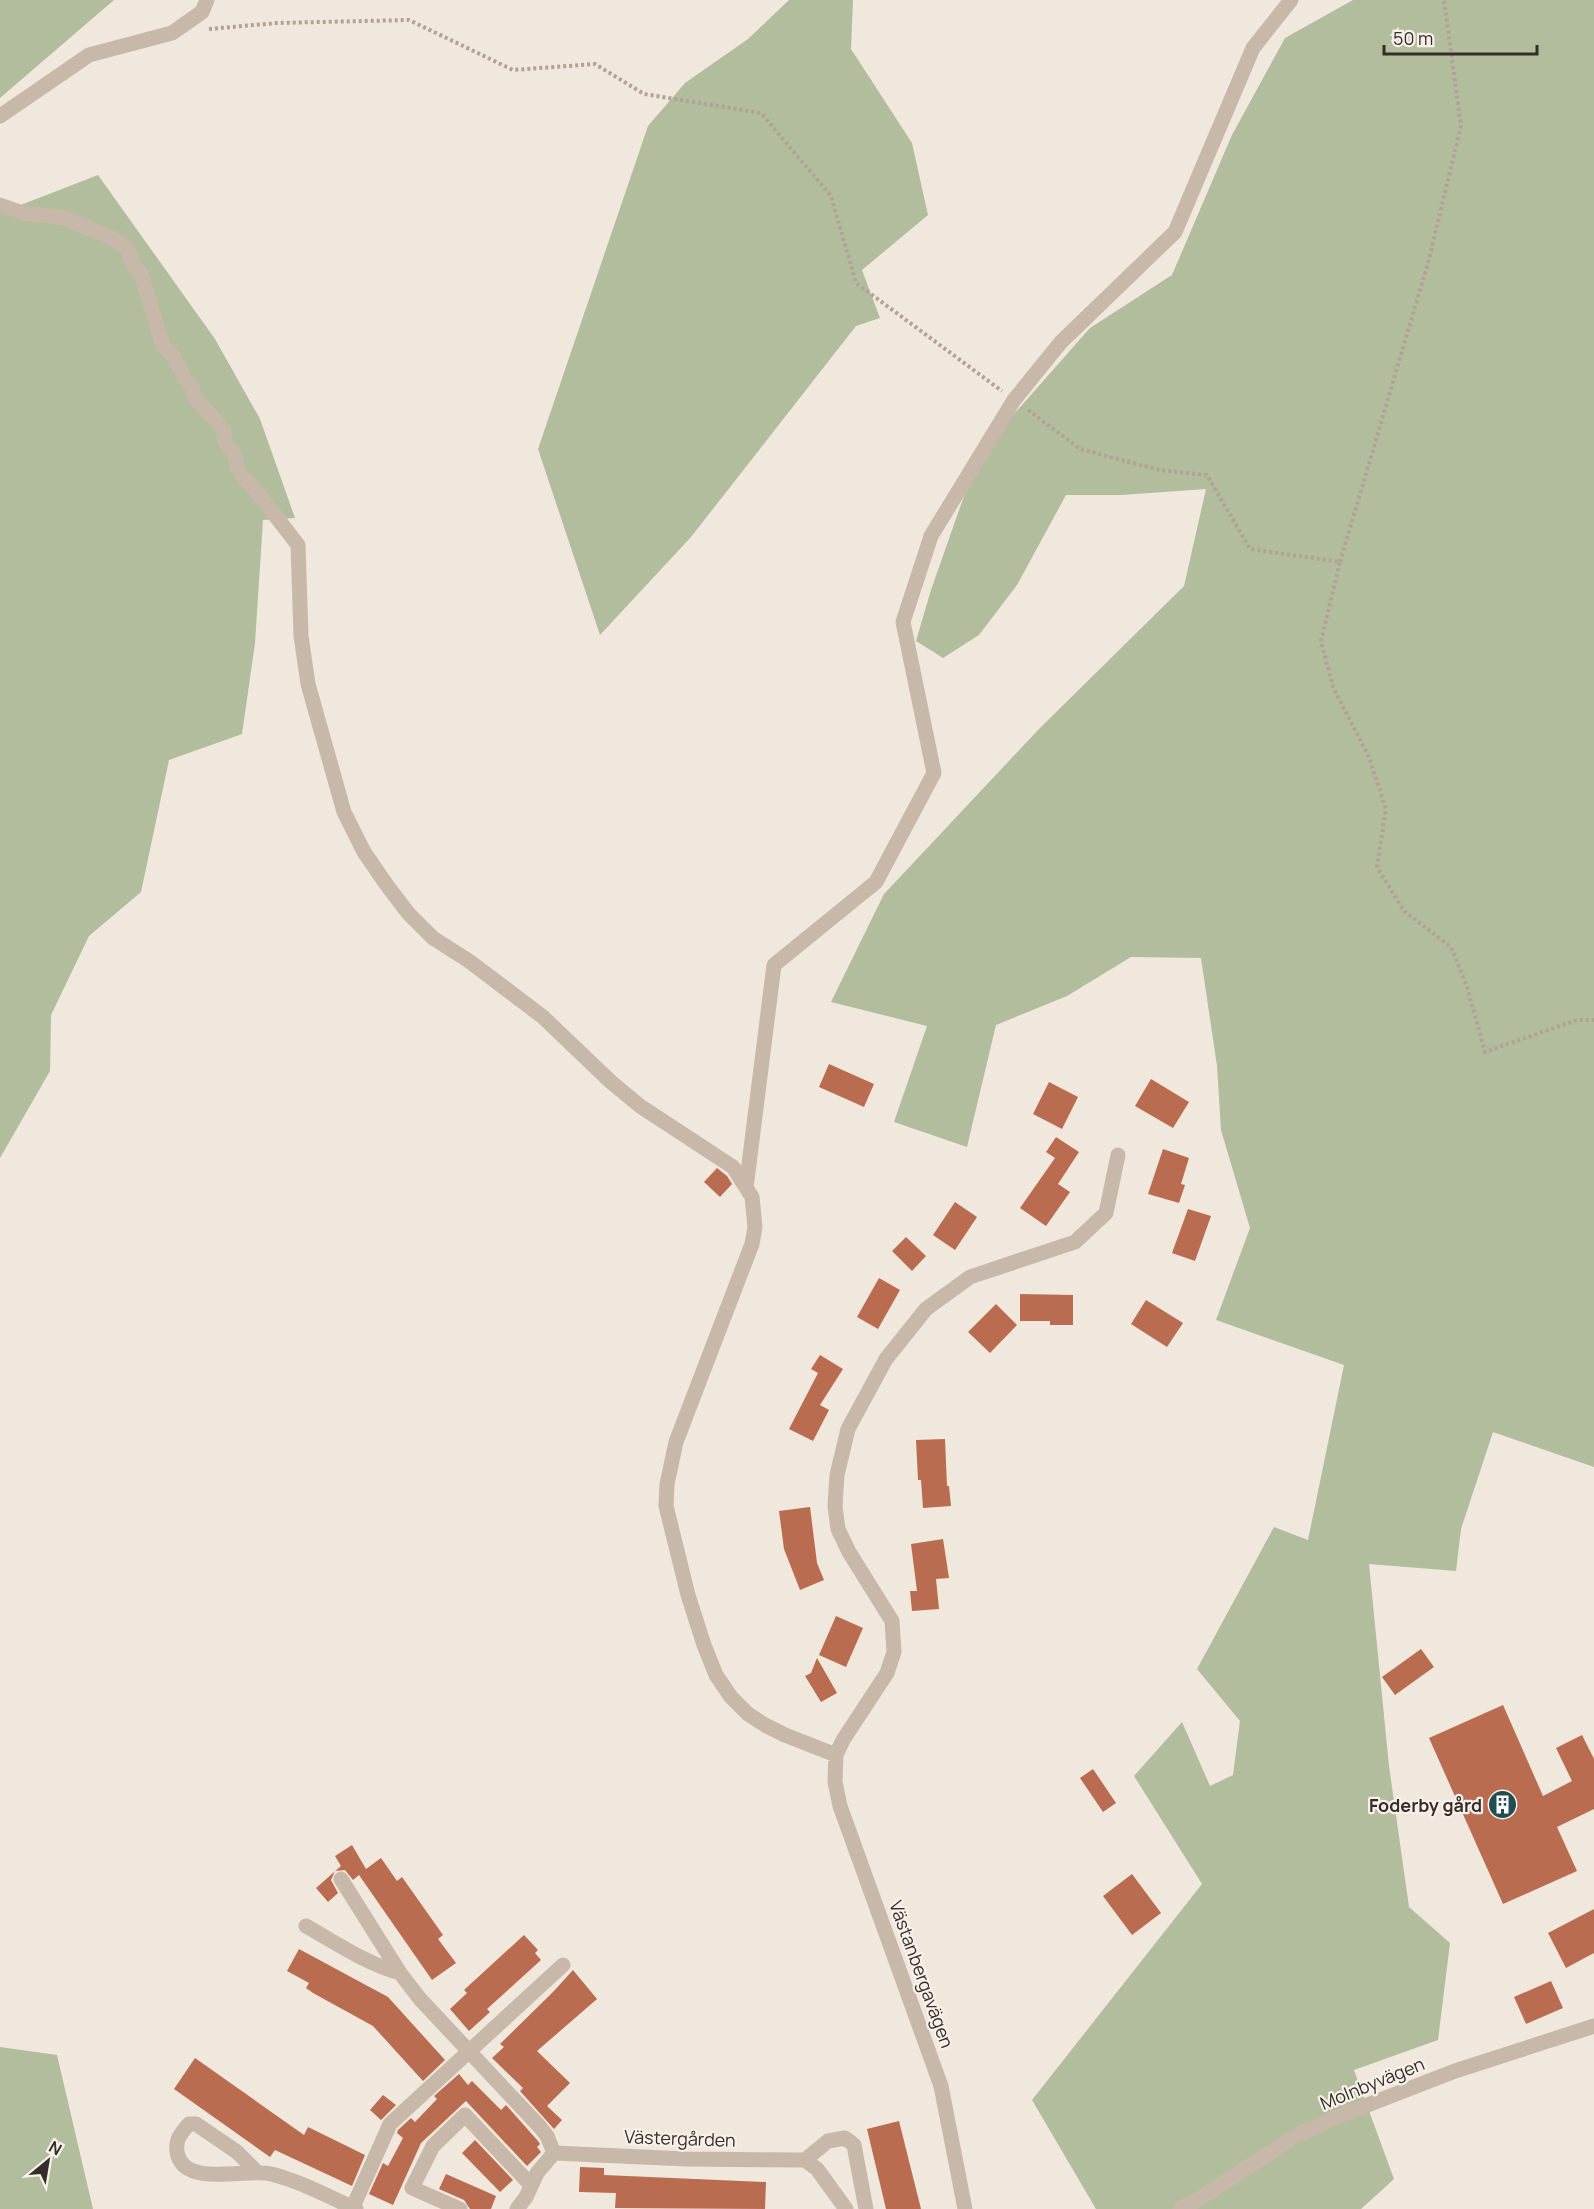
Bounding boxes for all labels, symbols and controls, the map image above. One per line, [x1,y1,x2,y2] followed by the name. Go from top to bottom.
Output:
[1384,18,1537,56] scale bar
[1393,26,1433,50] text: 50 m
[1487,1789,1519,1821] building icon: Foderby gård
[1369,1793,1482,1817] place label: Foderby gård
[884,1897,960,2051] street label: Västanbergavägen
[1316,2051,1428,2115] street label: Molnbyvägen
[624,2124,736,2152] street label: Västergården
[18,2131,78,2191] north arrow
[45,2136,66,2160] text: N

